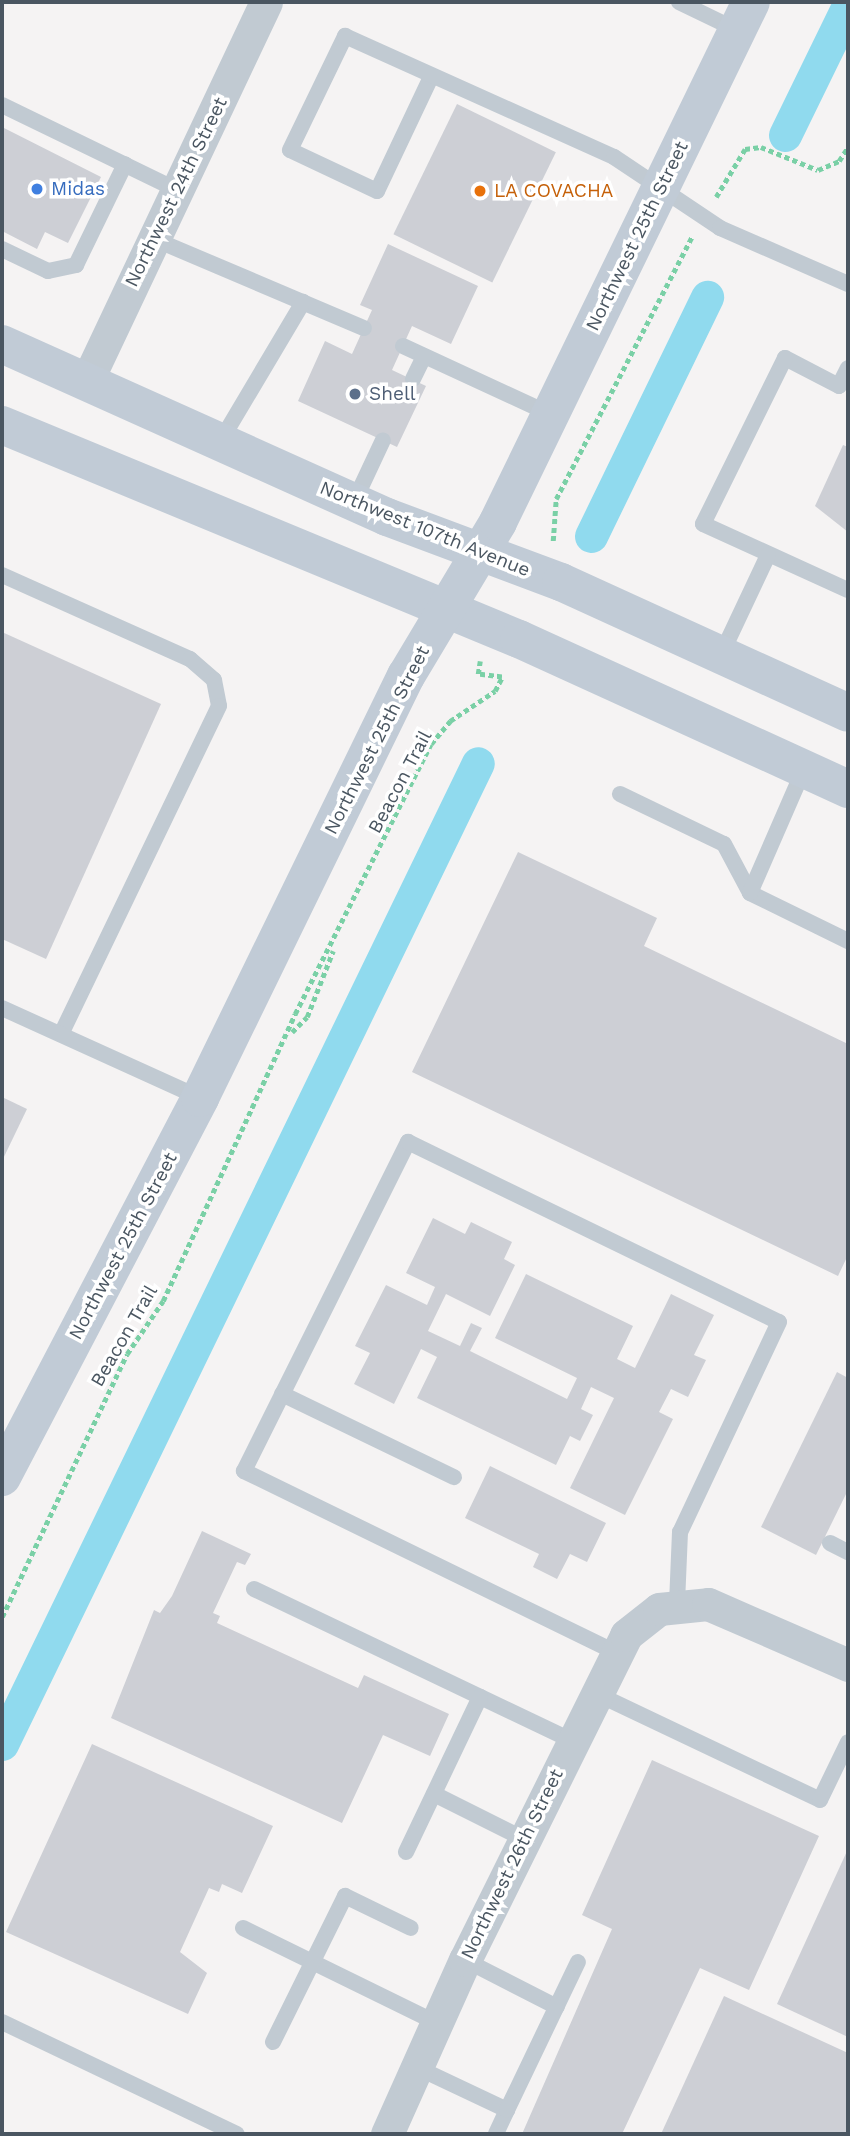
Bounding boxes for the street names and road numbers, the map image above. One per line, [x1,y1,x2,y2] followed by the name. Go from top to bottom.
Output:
[120,93,232,291] street label: Northwest 24th Street
[581,137,693,335] street label: Northwest 25th Street
[316,476,534,582] street label: Northwest 107th Avenue
[320,642,434,838] street label: Northwest 25th Street
[363,726,437,838] street label: Beacon Trail
[64,1149,182,1343] street label: Northwest 25th Street
[86,1281,162,1391] street label: Beacon Trail
[456,1765,568,1963] street label: Northwest 26th Street

